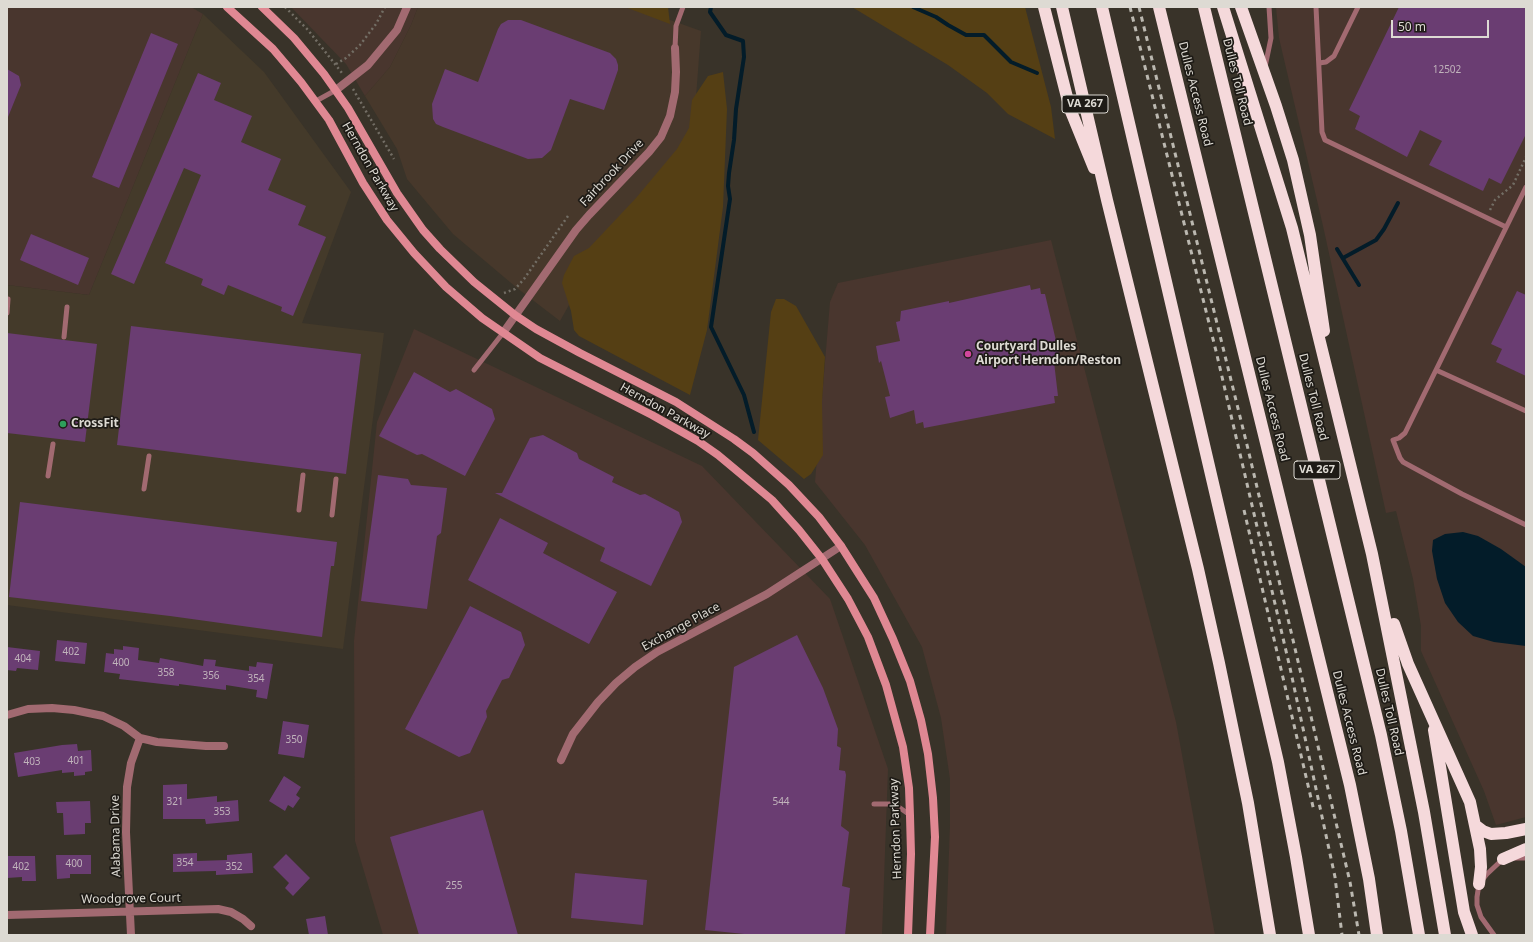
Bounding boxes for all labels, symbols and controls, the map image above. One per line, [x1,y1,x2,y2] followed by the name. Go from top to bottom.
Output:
[1393,12,1491,38] scale bar
[1398,18,1426,35] text: 50 m
[1219,37,1255,127] street label: Dulles Toll Road
[1175,40,1215,148] street label: Dulles Access Road
[1433,64,1461,76] house number: 12502
[1062,95,1108,113] road number: VA 267
[339,120,401,214] street label: Herndon Parkway
[577,136,647,210] street label: Fairbrook Drive
[976,340,1121,368] place label: Courtyard Dulles Airport Herndon/Reston
[963,349,973,359] marker: Courtyard Dulles Airport Herndon/Reston
[1295,352,1331,442] street label: Dulles Toll Road
[1252,355,1292,463] street label: Dulles Access Road
[617,380,713,442] street label: Herndon Parkway
[71,417,119,431] place label: CrossFit
[58,419,68,429] marker: CrossFit
[1294,461,1340,479] road number: VA 267
[639,600,723,654] street label: Exchange Place
[62,646,80,658] house number: 402
[14,653,32,665] house number: 404
[112,657,130,669] house number: 400
[157,667,175,679] house number: 358
[1372,667,1406,757] street label: Dulles Toll Road
[1329,669,1369,777] street label: Dulles Access Road
[202,670,220,682] house number: 356
[247,673,265,685] house number: 354
[285,734,303,746] house number: 350
[67,755,85,767] house number: 401
[23,756,41,768] house number: 403
[887,778,905,880] street label: Herndon Parkway
[108,795,124,877] street label: Alabama Drive
[166,796,184,808] house number: 321
[772,796,790,808] house number: 544
[213,806,231,818] house number: 353
[176,857,194,869] house number: 354
[65,858,83,870] house number: 400
[12,861,30,873] house number: 402
[225,861,243,873] house number: 352
[445,880,463,892] house number: 255
[81,891,181,907] street label: Woodgrove Court

